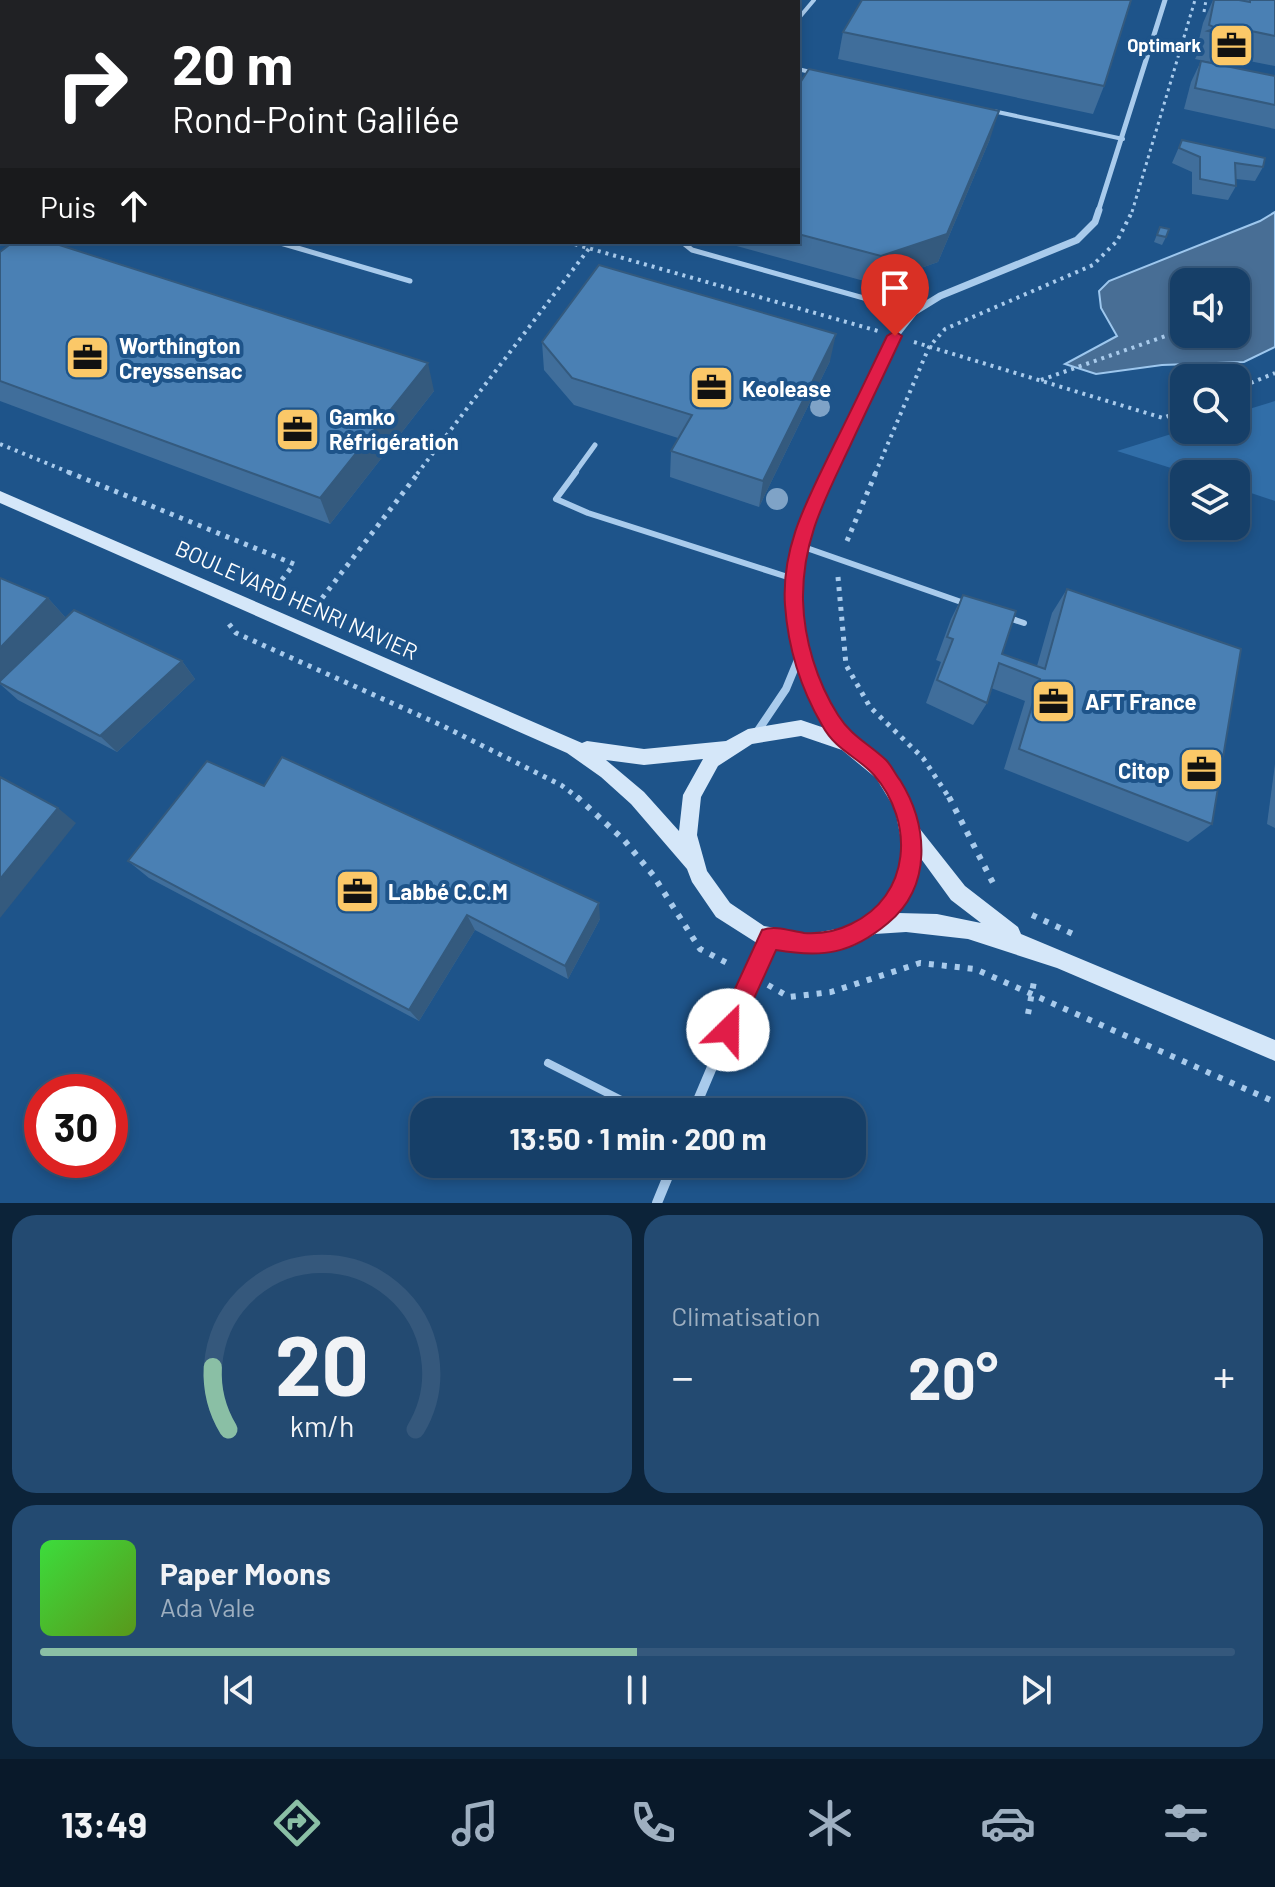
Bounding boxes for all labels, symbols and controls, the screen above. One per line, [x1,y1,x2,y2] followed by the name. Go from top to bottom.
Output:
[1208,21,1256,69] office icon: Optimark
[172,29,293,96] text: 20 m
[40,32,144,136] icon: right
[1127,34,1201,56] place label: Optimark
[172,97,460,140] text: Rond-Point Galilée
[112,184,156,228] icon: ahead
[40,188,96,224] text: Puis
[861,254,929,336] pin
[873,266,917,310] icon: arrive
[1170,268,1250,540] map controls
[1170,268,1250,348] button: sound
[119,332,243,383] place label: Worthington Creyssensac
[64,334,112,382] office icon: Worthington Creyssensac
[687,364,735,412] office icon: Keolease
[1170,364,1250,444] button: search
[742,375,831,401] place label: Keolease
[329,403,459,454] place label: Gamko Réfrigération
[274,405,322,453] office icon: Gamko Réfrigération
[1170,460,1250,540] button: layers
[172,534,422,664] street label: BOULEVARD HENRI NAVIER
[1030,677,1078,725] office icon: AFT France
[1085,688,1197,714] place label: AFT France
[1177,746,1225,794] office icon: Citop
[1118,757,1170,783] place label: Citop
[333,867,381,915] office icon: Labbé C.C.M
[388,878,508,904] place label: Labbé C.C.M
[686,988,770,1072] position arrow
[24,1074,128,1178] speed limit sign: 30
[510,1120,766,1156] text: 13:50 · 1 min · 200 m
[672,1300,821,1331] text: Climatisation
[275,1313,369,1413] text: 20
[908,1340,998,1412] text: 20°
[672,1349,694,1402] text: −
[1213,1349,1235,1402] text: +
[289,1408,354,1443] text: km/h
[160,1555,331,1591] text: Paper Moons
[160,1591,255,1622] text: Ada Vale
[217,1668,261,1712] icon: previous
[615,1668,659,1712] icon: pause
[1014,1668,1058,1712] icon: next
[269,1795,325,1851] icon: directions
[447,1795,503,1851] icon: music
[625,1795,681,1851] icon: phone
[802,1795,858,1851] icon: climate
[980,1795,1036,1851] icon: car
[1158,1795,1214,1851] icon: filters
[61,1802,147,1845] text: 13:49

